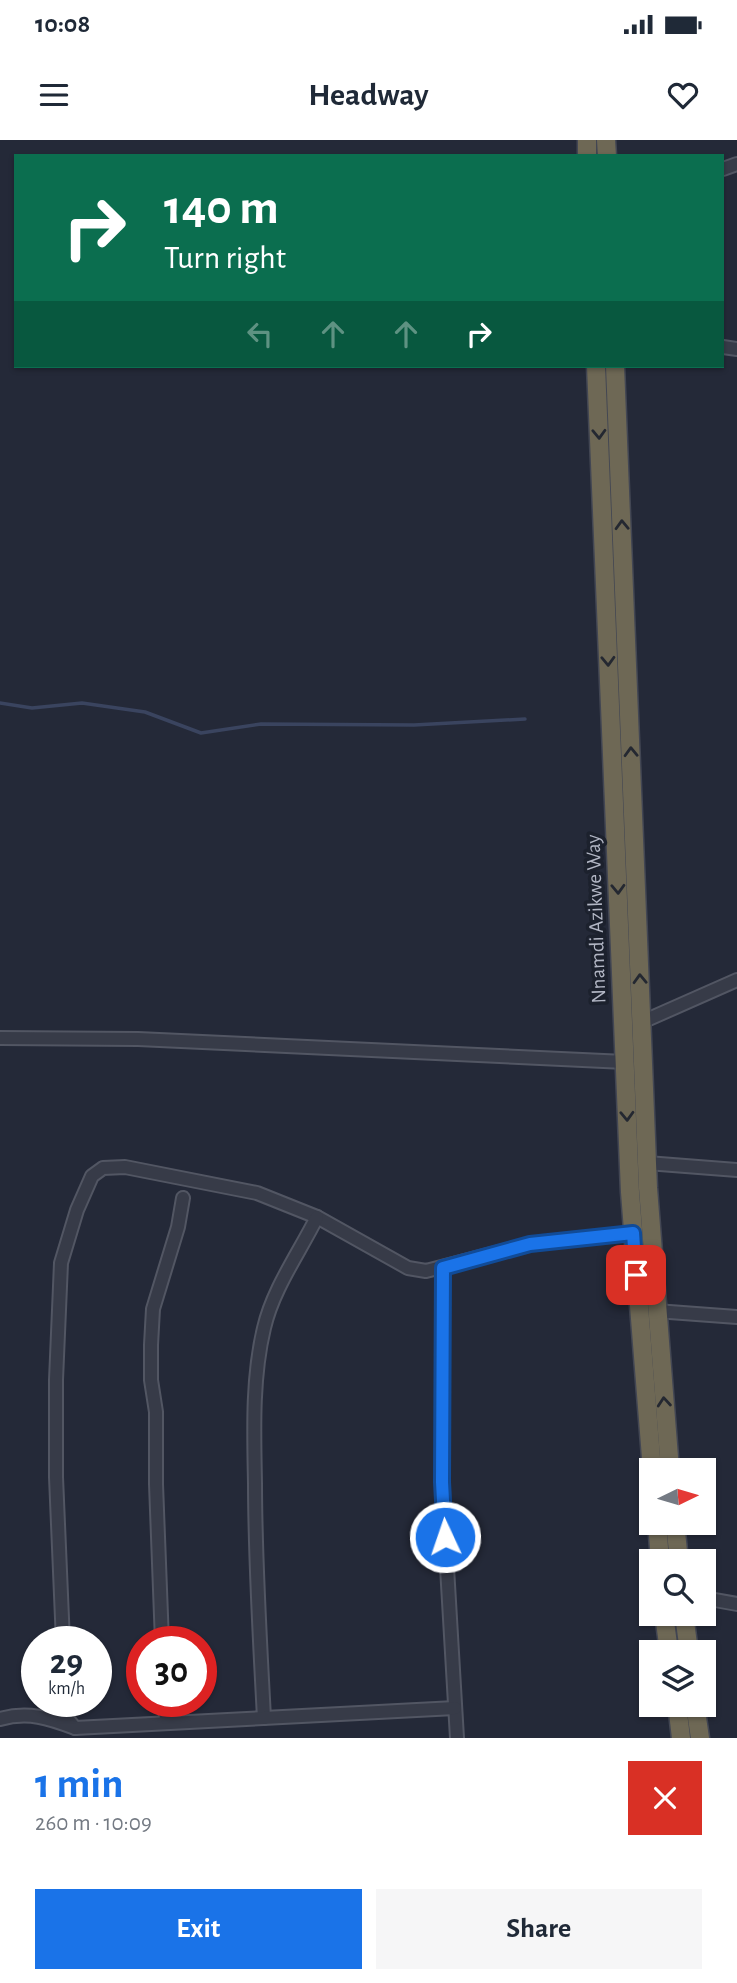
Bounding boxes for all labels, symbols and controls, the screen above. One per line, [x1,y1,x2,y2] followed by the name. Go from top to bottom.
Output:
[35,11,90,37] text: 10:08
[35,76,73,114] icon: menu
[664,76,702,114] icon: heart
[308,79,429,111] text: Headway
[49,182,140,273] icon: right
[164,184,279,233] text: 140 m
[164,242,286,274] text: Turn right
[241,315,279,353] icon: left
[314,315,352,353] icon: ahead
[387,315,425,353] icon: ahead
[460,315,498,353] icon: right
[591,429,606,440] one-way arrow
[614,519,629,530] one-way arrow
[601,656,616,667] one-way arrow
[623,746,638,757] one-way arrow
[583,834,609,1004] street label: Nnamdi Azikwe Way
[610,883,625,894] one-way arrow
[632,974,647,985] one-way arrow
[620,1111,635,1122] one-way arrow
[606,1245,666,1305] pin
[617,1256,655,1294] icon: arrive
[657,1396,672,1407] one-way arrow
[639,1458,716,1535] north arrow
[639,1458,716,1717] map controls
[408,1500,482,1574] position arrow
[639,1549,716,1626] button: search
[126,1626,217,1717] speed limit sign: 30
[639,1640,716,1717] button: layers
[50,1645,83,1680] text: 29
[48,1680,85,1698] text: km/h
[628,1761,702,1835] button: close
[35,1763,124,1805] text: 1 min
[35,1812,152,1835] text: 260 m · 10:09
[35,1889,362,1969] button: Exit
[376,1889,702,1969] button: Share

